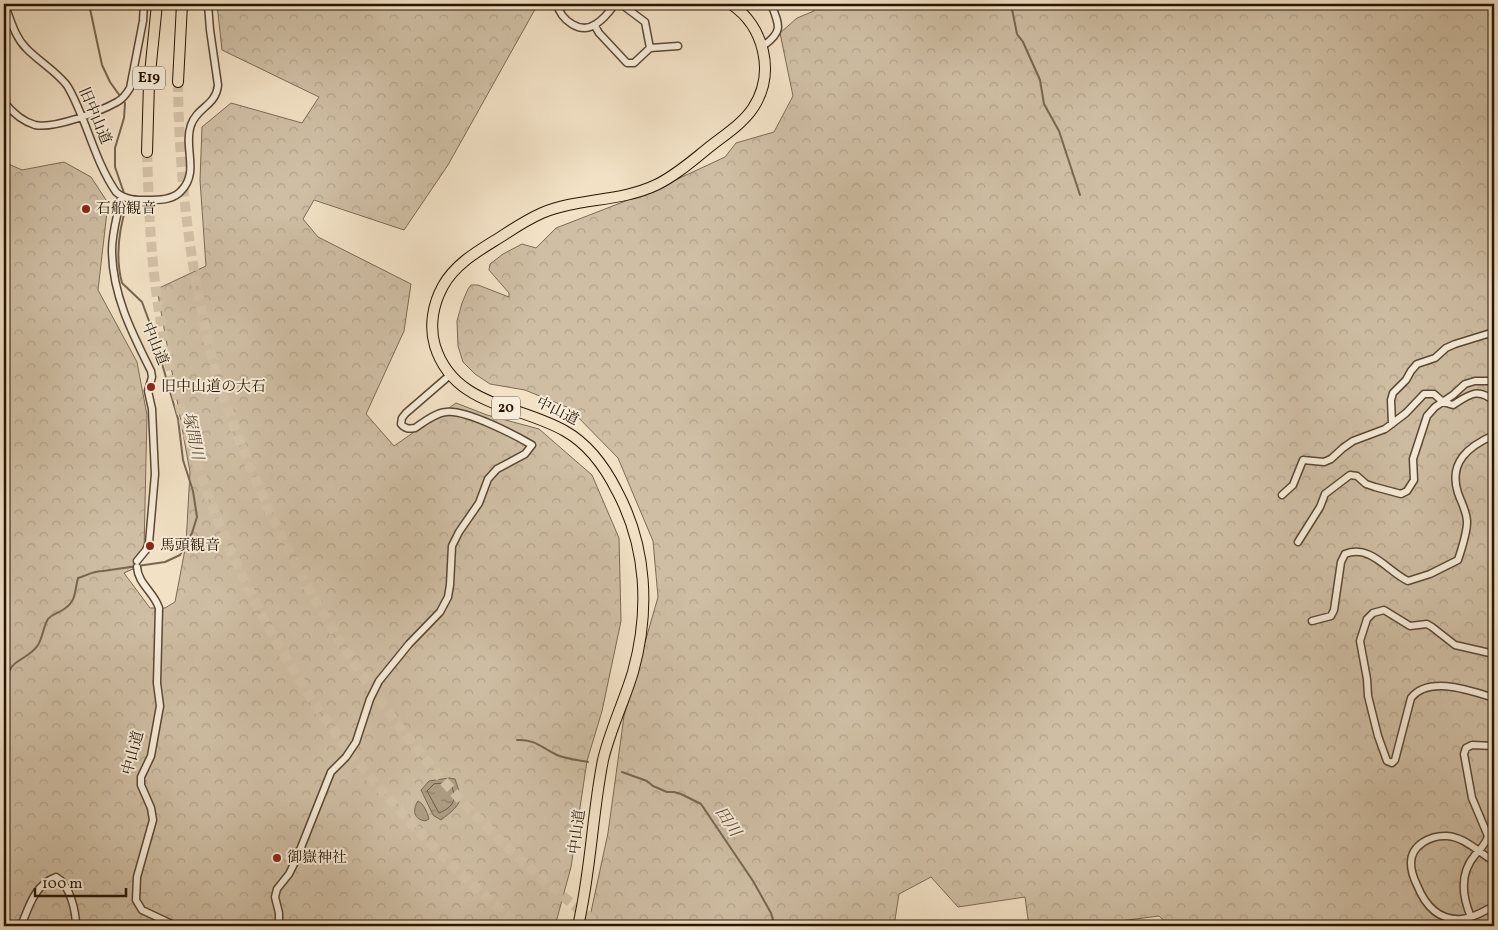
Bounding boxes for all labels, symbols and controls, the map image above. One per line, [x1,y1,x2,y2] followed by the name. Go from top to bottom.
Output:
[133,66,165,90] road number: E19
[73,84,115,148] street label: 旧中山道
[96,199,156,220] place label: 石船観音
[80,203,92,215] marker: 石船観音
[136,319,172,369] street label: 中山道
[161,377,266,398] place label: 旧中山道の大石
[145,381,157,393] marker: 旧中山道の大石
[532,393,582,431] street label: 中山道
[492,396,520,419] road number: 20
[176,410,208,464] water label: 塚間川
[160,536,220,557] place label: 馬頭観音
[144,540,156,552] marker: 馬頭観音
[118,729,150,777] street label: 中山道
[709,803,746,843] water label: 田川
[565,808,591,856] street label: 中山道
[287,848,347,869] place label: 御嶽神社
[271,852,283,864] marker: 御嶽神社
[35,865,126,897] scale bar
[42,874,82,895] text: 100 m

